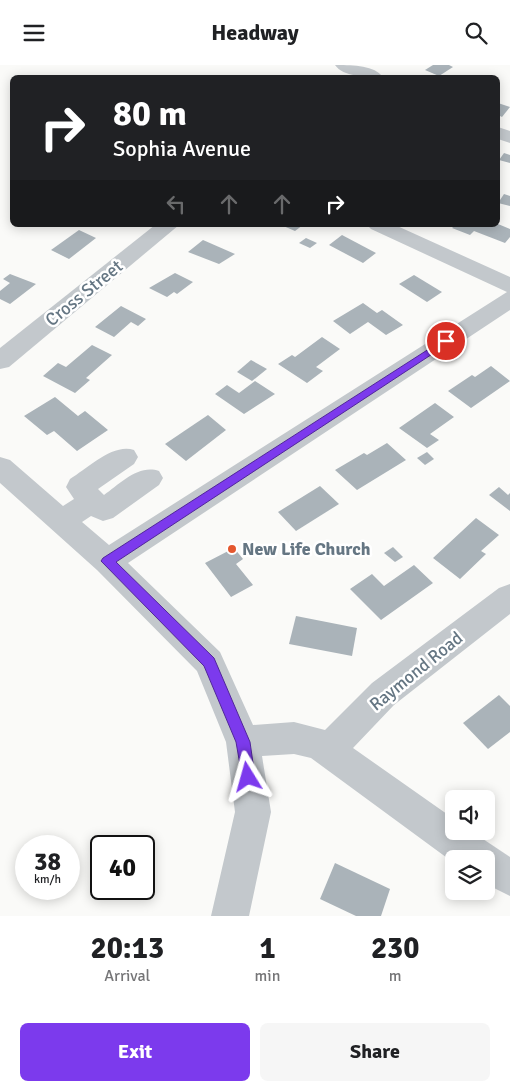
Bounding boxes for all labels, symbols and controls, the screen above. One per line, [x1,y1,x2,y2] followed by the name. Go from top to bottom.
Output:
[20,19,48,47] icon: menu
[211,19,299,46] text: Headway
[462,19,490,47] icon: search
[113,92,187,135] text: 80 m
[30,95,95,160] icon: right
[113,135,251,162] text: Sophia Avenue
[162,190,190,218] icon: left
[215,190,243,218] icon: ahead
[268,190,296,218] icon: ahead
[321,190,349,218] icon: right
[41,255,127,331] street label: Cross Street
[425,320,467,362] pin
[432,327,460,355] icon: arrive
[242,538,371,560] place label: New Life Church
[226,543,238,555] marker: New Life Church
[365,627,467,715] street label: Raymond Road
[221,750,273,802] position arrow
[445,790,495,900] map controls
[445,790,495,840] button: sound
[90,835,155,900] speed limit sign: 40
[34,846,61,877] text: 38
[445,850,495,900] button: layers
[34,872,61,887] text: km/h
[90,930,164,967] text: 20:13
[259,930,276,967] text: 1
[371,930,419,967] text: 230
[104,966,150,986] text: Arrival
[255,966,280,986] text: min
[389,966,402,986] text: m
[20,1023,250,1081] button: Exit
[260,1023,490,1081] button: Share

